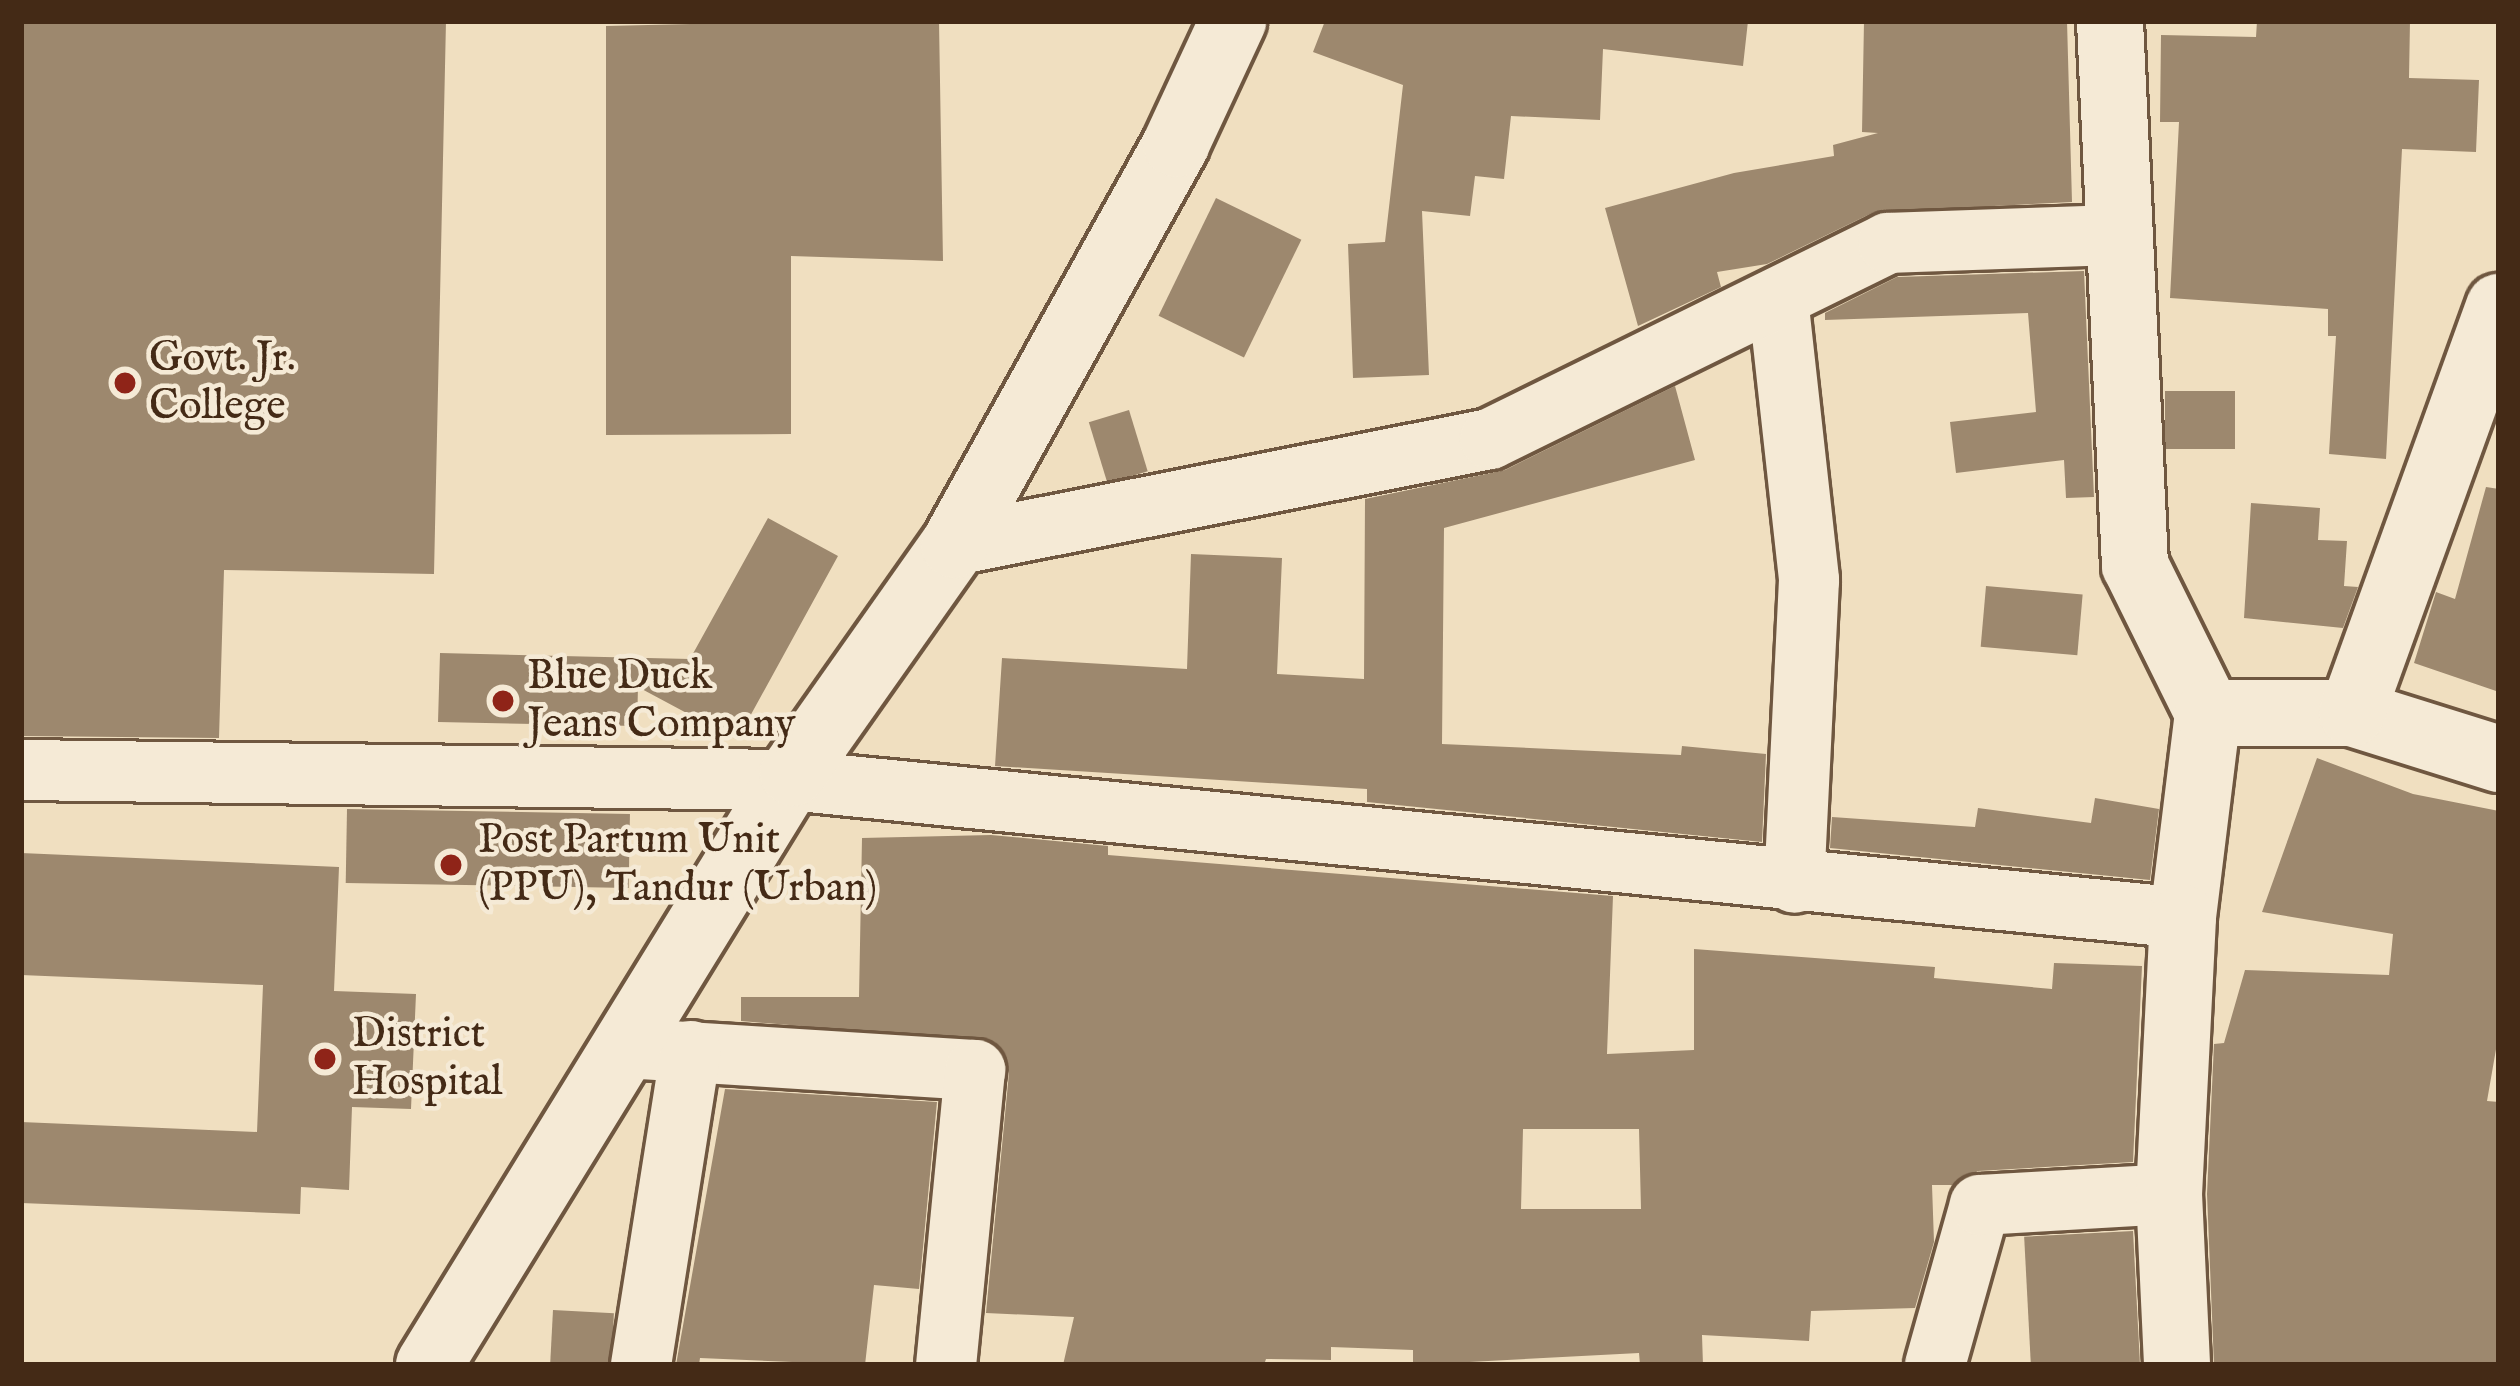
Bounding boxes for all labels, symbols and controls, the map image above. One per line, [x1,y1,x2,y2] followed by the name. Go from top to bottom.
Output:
[149,334,296,433] place label: Govt. Jr. College
[112,370,138,396] marker: Govt. Jr. College
[527,652,796,750] place label: Blue Duck Jeans Company
[490,688,516,714] marker: Blue Duck Jeans Company
[478,816,877,914] place label: Post Partum Unit (PPU), Tandur (Urban)
[435,849,467,881] marker: Post Partum Unit (PPU), Tandur (Urban)
[352,1010,503,1108] place label: District Hospital
[309,1043,341,1075] marker: District Hospital

